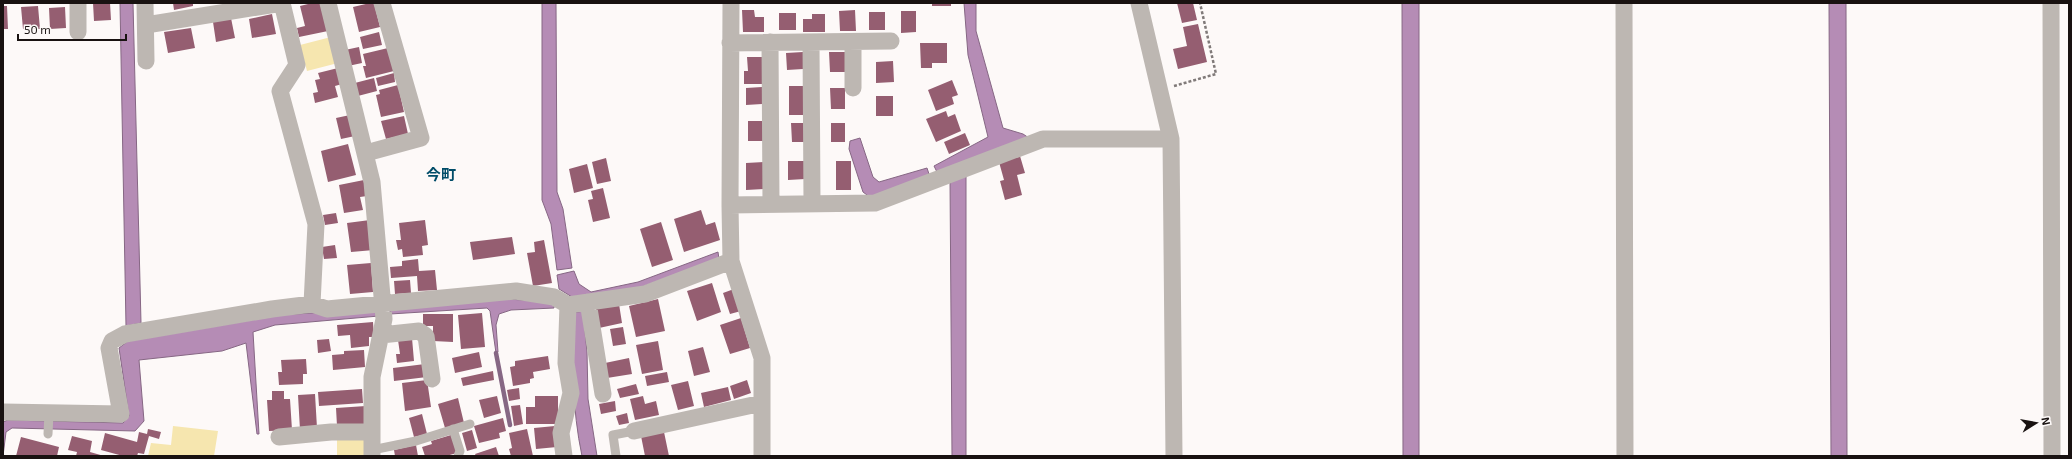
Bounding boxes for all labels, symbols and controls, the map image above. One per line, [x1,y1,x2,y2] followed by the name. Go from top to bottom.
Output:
[18,16,126,42] scale bar
[24,22,51,36] text: 50 m
[426,165,456,183] district label: 今町
[2016,403,2056,443] north arrow
[2039,416,2053,426] text: N

